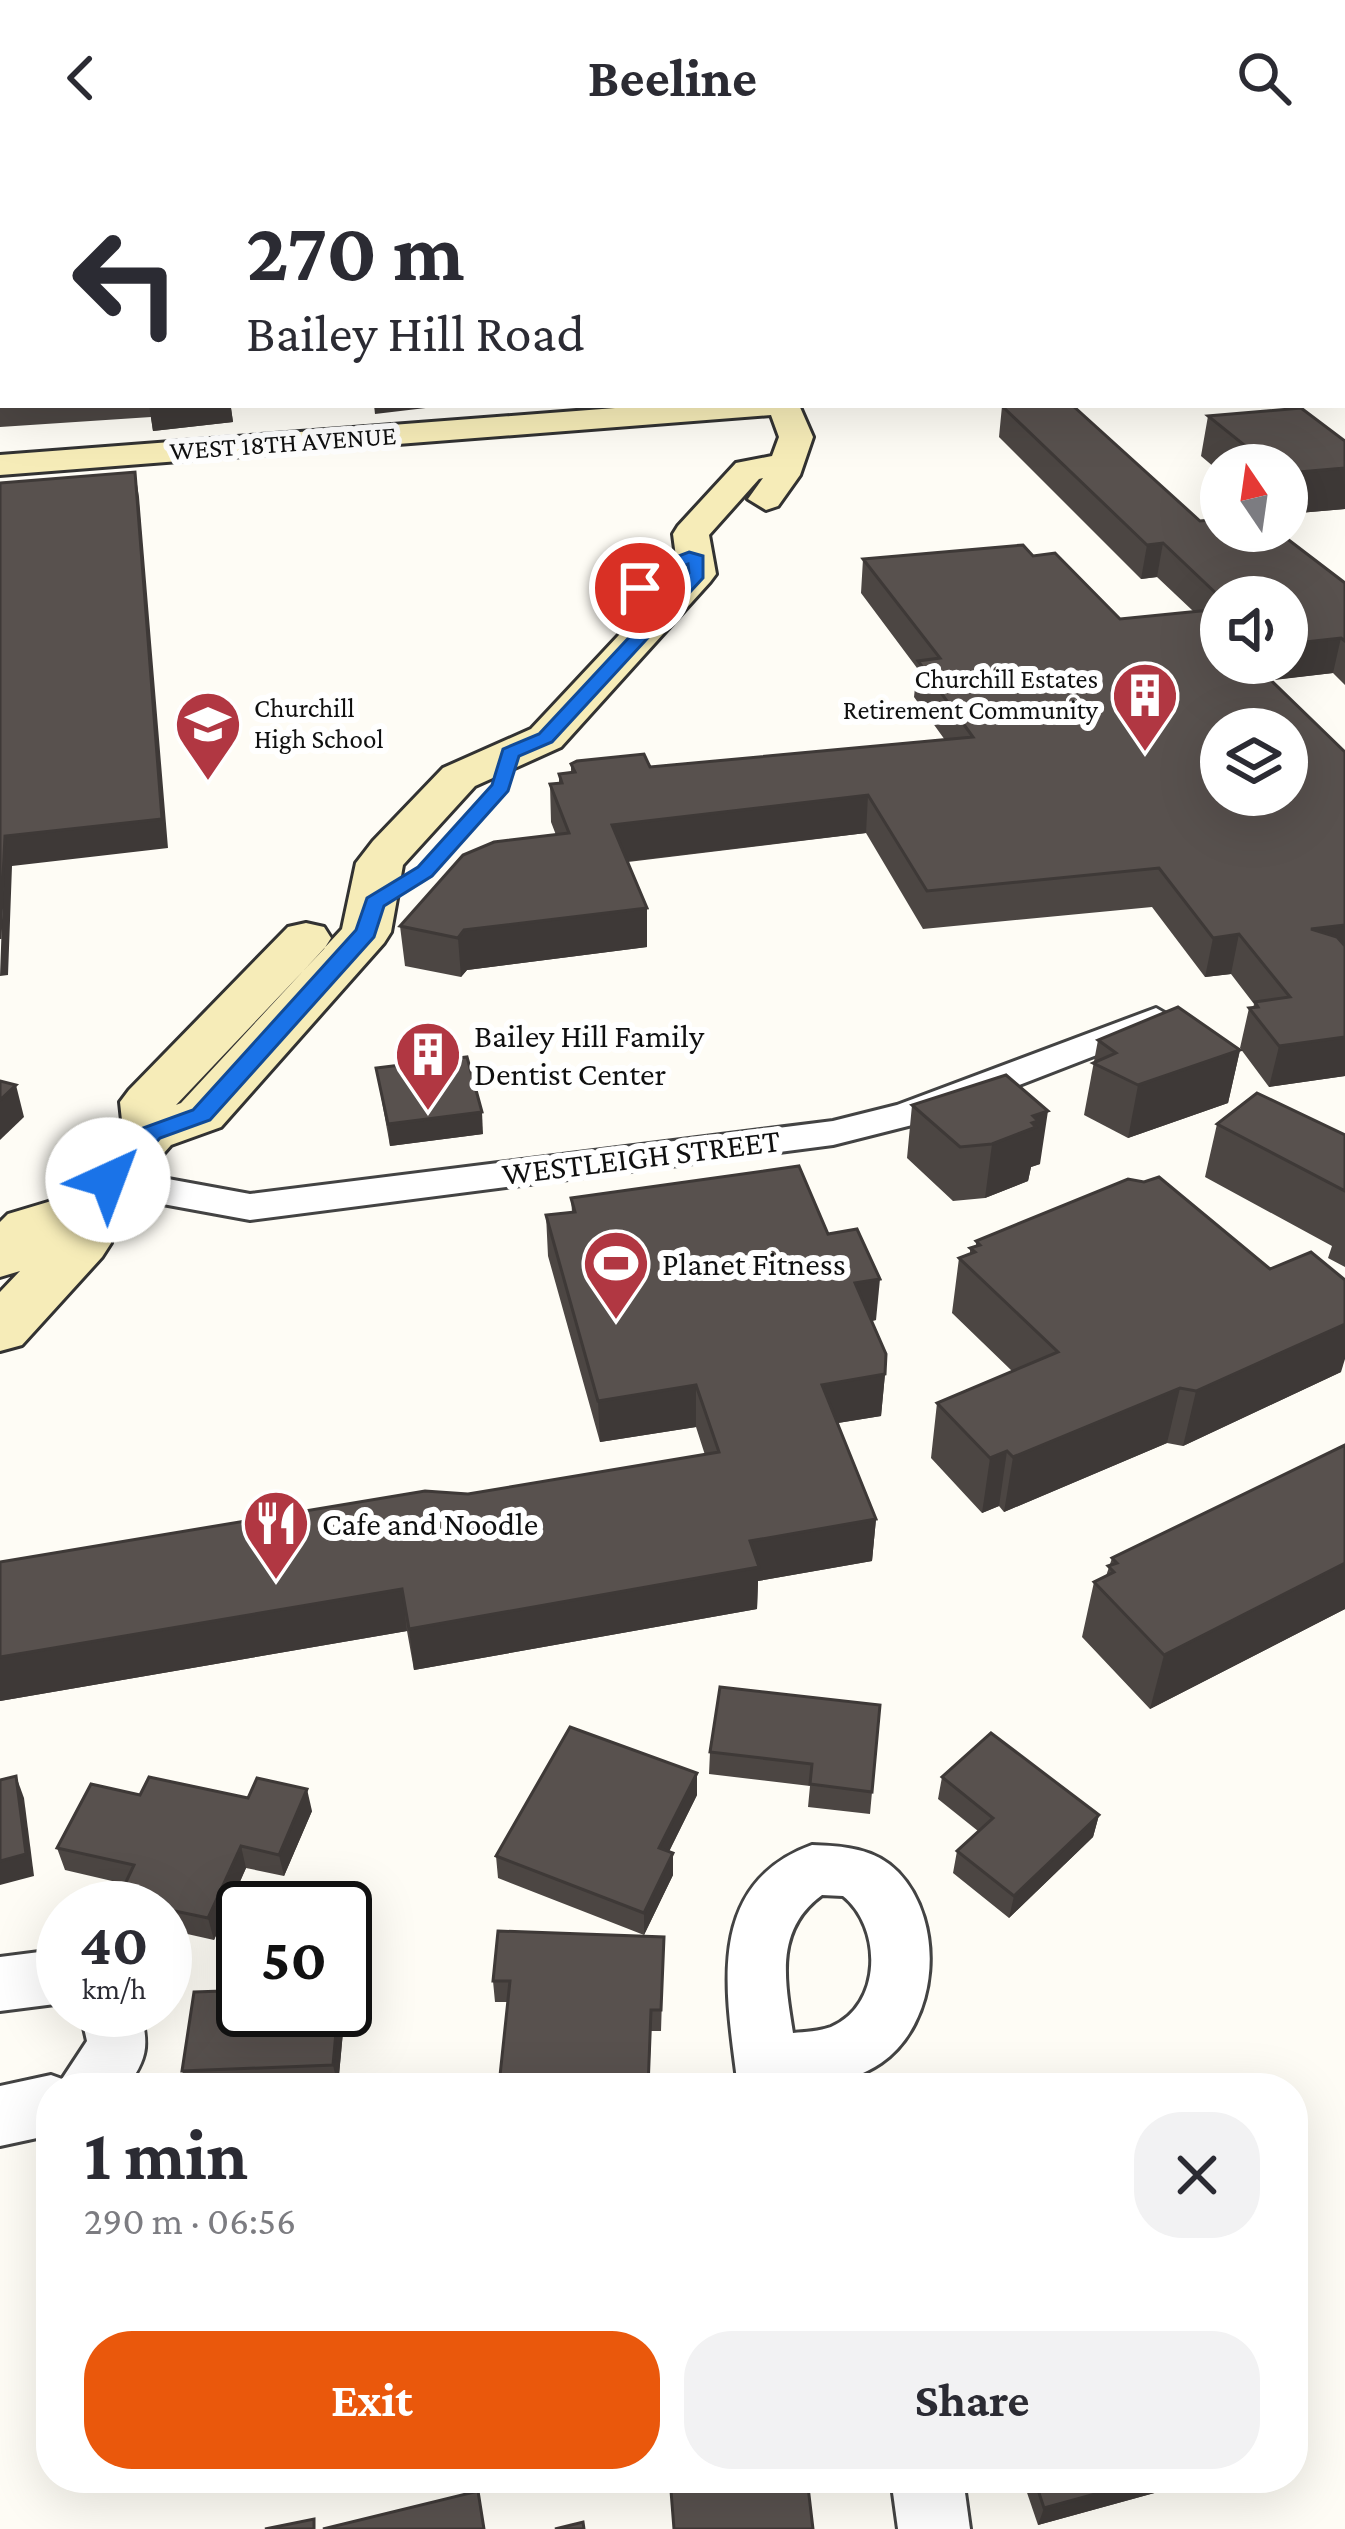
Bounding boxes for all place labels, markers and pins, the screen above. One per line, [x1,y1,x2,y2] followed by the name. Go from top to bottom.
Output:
[589,537,691,639] pin
[1110,660,1180,754] building icon: Churchill Estates Retirement Community
[843,664,1099,725] place label: Churchill Estates Retirement Community
[173,689,243,783] school or university icon: Churchill High School
[254,693,384,754] place label: Churchill High School
[474,1017,705,1092] place label: Bailey Hill Family Dentist Center
[393,1019,463,1113] building icon: Bailey Hill Family Dentist Center
[581,1228,651,1322] sports icon: Planet Fitness
[662,1245,846,1282] place label: Planet Fitness
[241,1488,311,1582] restaurant icon: Cafe and Noodle
[322,1505,538,1542] place label: Cafe and Noodle

